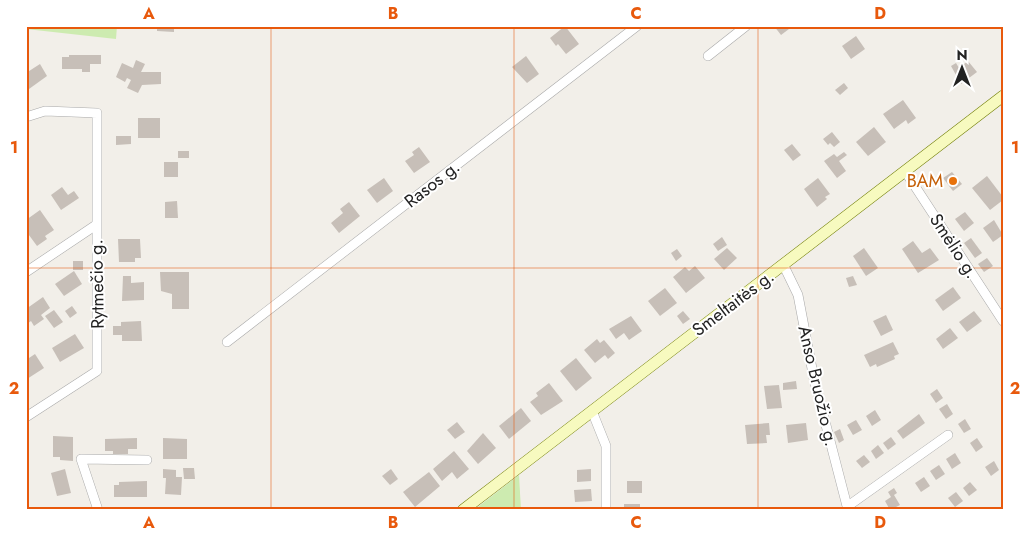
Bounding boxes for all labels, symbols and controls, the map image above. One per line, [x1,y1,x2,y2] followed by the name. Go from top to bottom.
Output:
[142,2,155,25] text: A
[388,2,398,25] text: B
[630,2,642,25] text: C
[874,2,886,25] text: D
[936,42,986,92] north arrow
[956,45,968,65] text: N
[10,136,18,159] text: 1
[1011,136,1019,159] text: 1
[399,154,465,214] street label: Rasos g.
[907,168,943,194] place label: BAM
[947,175,959,187] marker: BAM
[923,208,985,284] street label: Smėlio g.
[83,239,111,329] street label: Rytmečio g.
[686,263,780,343] street label: Smeltaitės g.
[791,323,845,449] street label: Anso Bruožio g.
[9,377,19,400] text: 2
[1010,377,1020,400] text: 2
[142,511,155,534] text: A
[388,511,398,534] text: B
[630,511,642,534] text: C
[874,511,886,534] text: D

